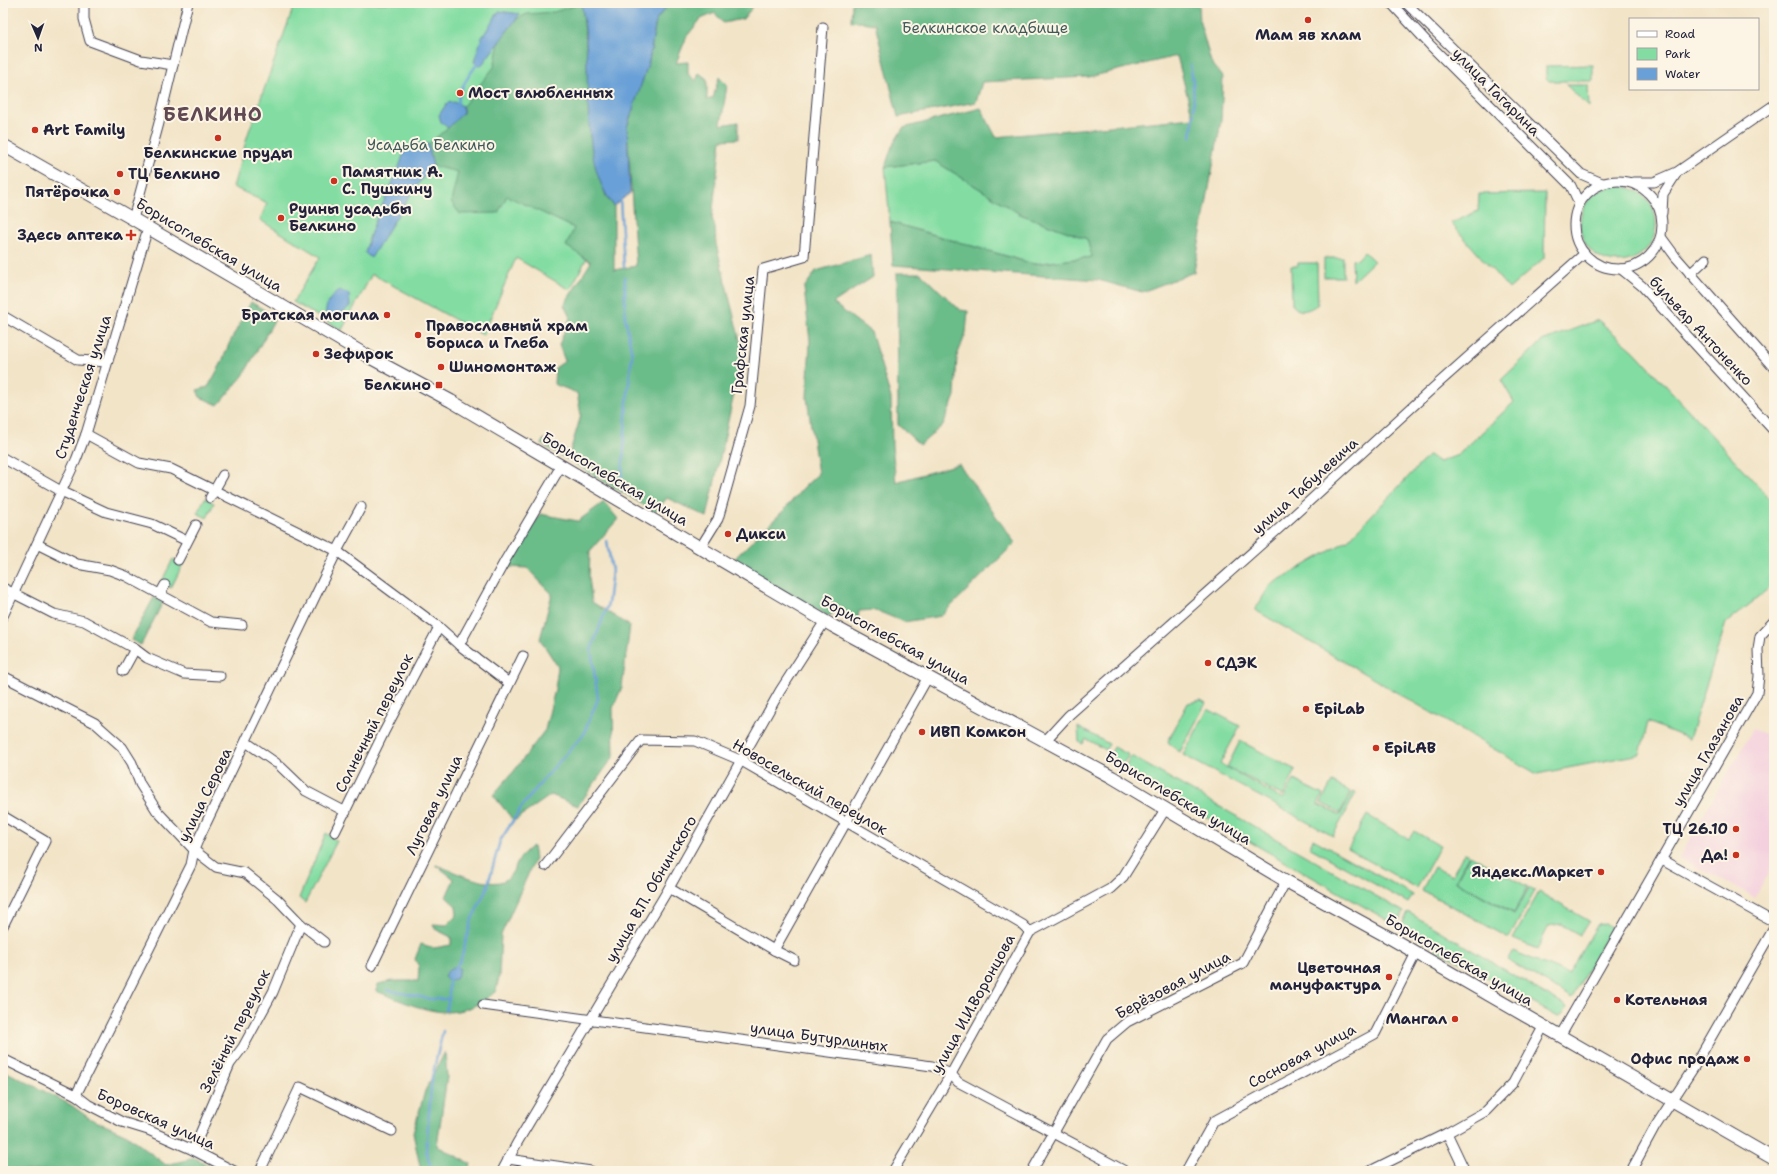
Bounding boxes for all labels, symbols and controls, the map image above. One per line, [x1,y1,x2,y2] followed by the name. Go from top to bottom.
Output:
[1303,15,1313,25] marker: Мам яв хлам
[18,18,58,58] north arrow
[902,18,1068,38] park label: Белкинское кладбище
[1629,18,1759,90] legend
[1255,25,1362,45] place label: Мам яв хлам
[1665,26,1696,42] text: Road
[33,40,43,55] text: N
[1448,44,1545,141] street label: улица Гагарина
[1665,46,1691,62] text: Park
[1665,66,1701,82] text: Water
[468,83,614,103] place label: Мост влюбленных
[455,88,465,98] marker: Мост влюбленных
[163,102,263,127] district label: БЕЛКИНО
[43,120,125,140] place label: Art Family
[30,125,40,135] marker: Art Family
[213,133,223,143] marker: Белкинские пруды
[367,135,495,155] park label: Усадьба Белкино
[143,143,293,163] place label: Белкинские пруды
[342,162,443,199] place label: Памятник А. С. Пушкину
[128,164,221,184] place label: ТЦ Белкино
[115,169,125,179] marker: ТЦ Белкино
[329,176,339,186] marker: Памятник А. С. Пушкину
[25,182,110,202] place label: Пятёрочка
[112,187,122,197] marker: Пятёрочка
[132,193,286,297] street label: Борисоглебская улица
[289,199,412,236] place label: Руины усадьбы Белкино
[276,213,286,223] marker: Руины усадьбы Белкино
[17,225,124,245] place label: Здесь аптека
[126,230,136,240] marker: Здесь аптека
[1645,272,1757,390] street label: бульвар Антоненко
[727,274,759,395] street label: Графская улица
[241,305,380,325] place label: Братская могила
[382,310,392,320] marker: Братская могила
[50,312,116,462] street label: Студенческая улица
[426,316,588,353] place label: Православный храм Бориса и Глеба
[413,330,423,340] marker: Православный храм Бориса и Глеба
[324,344,394,364] place label: Зефирок
[311,349,321,359] marker: Зефирок
[449,357,557,377] place label: Шиномонтаж
[436,362,446,372] marker: Шиномонтаж
[364,375,431,395] place label: Белкино
[434,380,444,390] marker: Белкино
[538,427,692,531] street label: Борисоглебская улица
[1248,433,1363,539] street label: улица Табулевича
[736,524,786,544] place label: Дикси
[723,529,733,539] marker: Дикси
[817,591,974,690] street label: Борисоглебская улица
[330,650,418,796] street label: Солнечный переулок
[1216,653,1258,673] place label: СДЭК
[1203,658,1213,668] marker: СДЭК
[1668,691,1749,811] street label: улица Глазанова
[1314,699,1365,719] place label: EpiLab
[1301,704,1311,714] marker: EpiLab
[930,722,1026,742] place label: ИВП Комкон
[917,727,927,737] marker: ИВП Комкон
[729,734,891,840] street label: Новосельский переулок
[1384,738,1436,758] place label: EpiLAB
[1371,743,1381,753] marker: EpiLAB
[174,744,237,845] street label: улица Серова
[1101,746,1255,850] street label: Борисоглебская улица
[401,751,467,858] street label: Луговая улица
[601,812,701,966] street label: улица В.П. Обнинского
[1663,819,1728,839] place label: ТЦ 26.10
[1731,824,1741,834] marker: ТЦ 26.10
[1701,845,1728,865] place label: Да!
[1731,850,1741,860] marker: Да!
[1472,862,1593,882] place label: Яндекс.Маркет
[1596,867,1606,877] marker: Яндекс.Маркет
[1381,909,1537,1011] street label: Борисоглебская улица
[926,930,1020,1077] street label: улица И.И.Воронцова
[1112,946,1235,1024] street label: Берёзовая улица
[1270,958,1382,995] place label: Цветочная мануфактура
[195,966,275,1096] street label: Зелёный переулок
[1384,972,1394,982] marker: Цветочная мануфактура
[1625,990,1708,1010] place label: Котельная
[1612,995,1622,1005] marker: Котельная
[1385,1009,1447,1029] place label: Мангал
[1450,1014,1460,1024] marker: Мангал
[749,1017,889,1057] street label: улица Бутурлиных
[1245,1019,1360,1093] street label: Сосновая улица
[1630,1049,1739,1069] place label: Офис продаж
[1742,1054,1752,1064] marker: Офис продаж
[94,1084,219,1154] street label: Боровская улица

